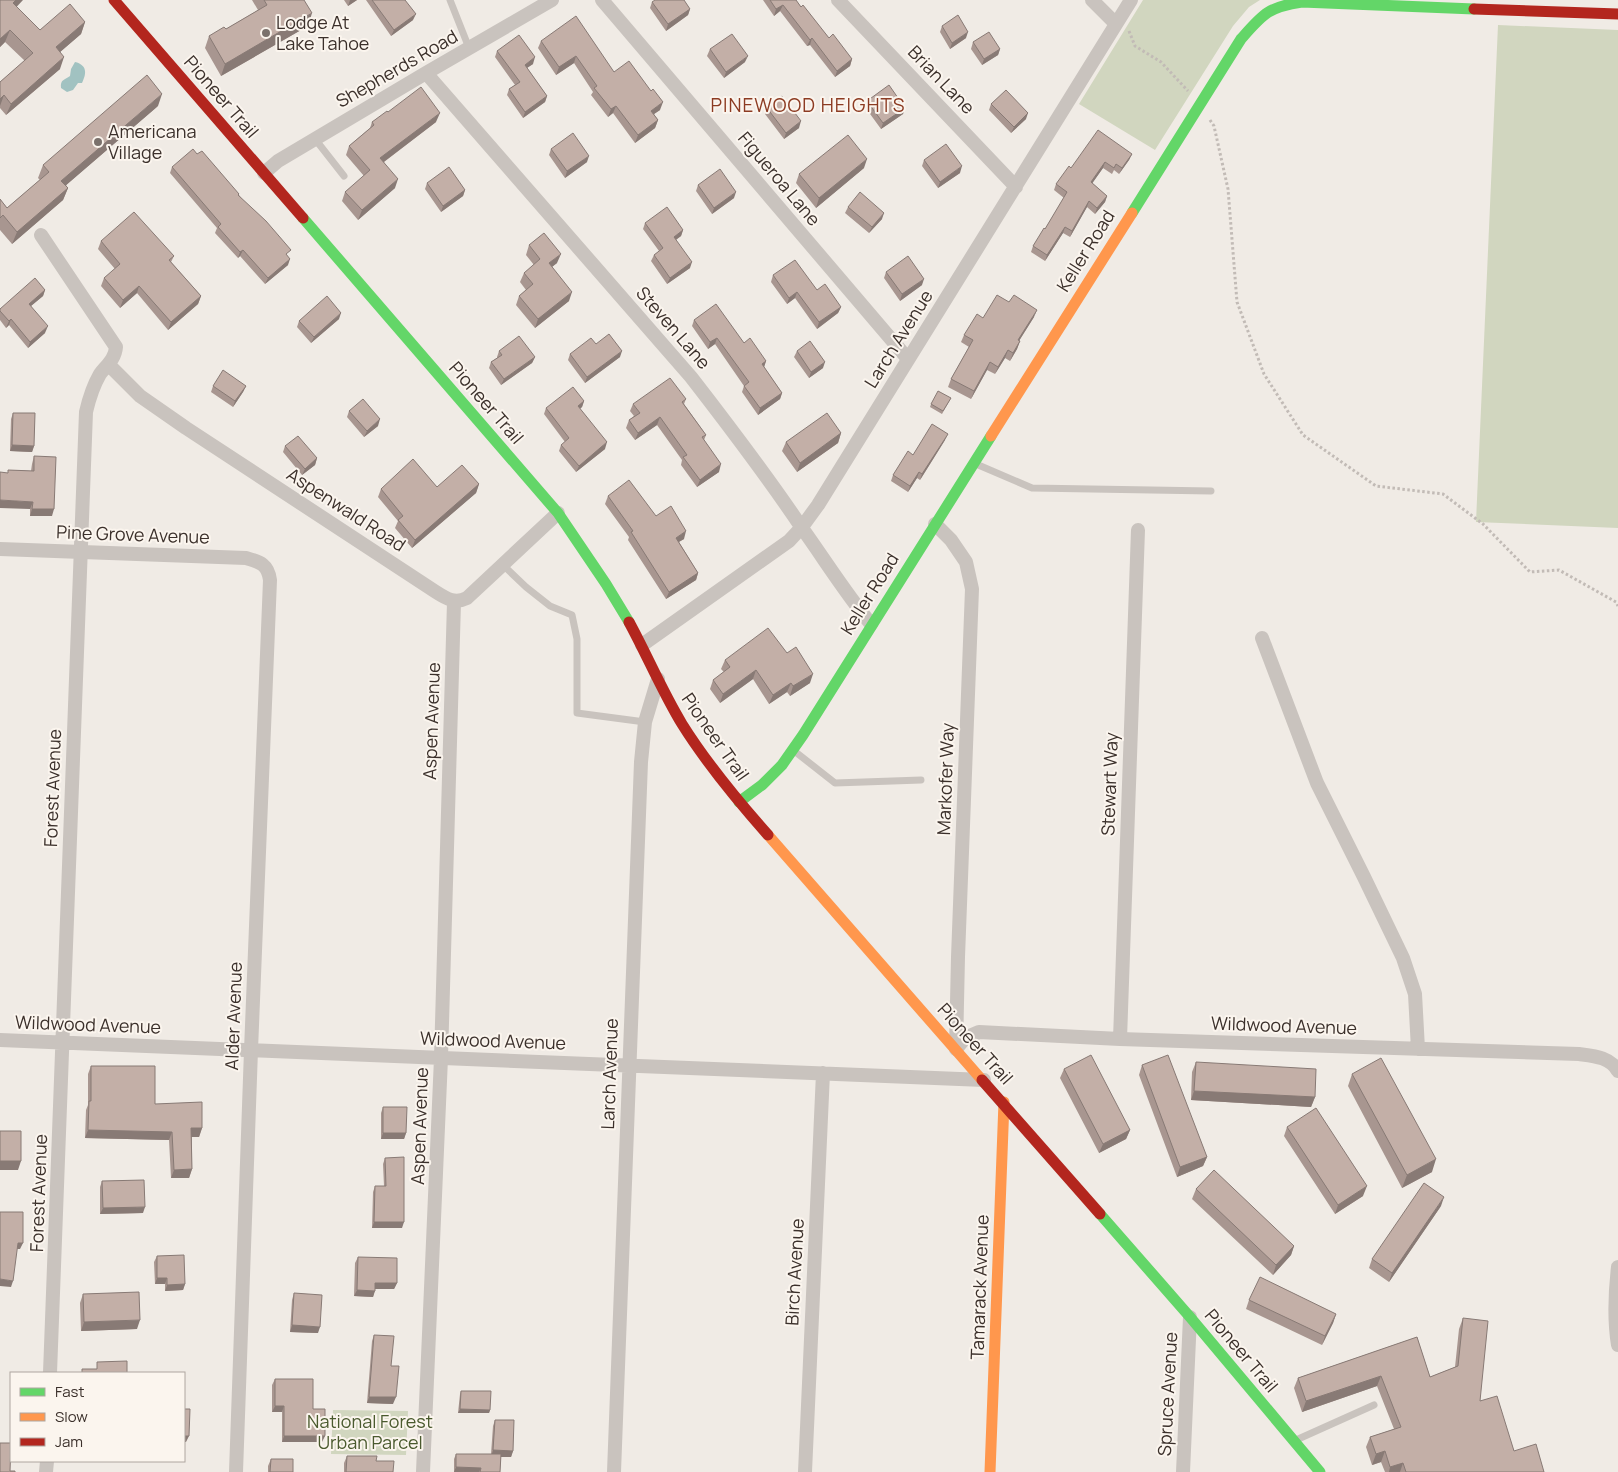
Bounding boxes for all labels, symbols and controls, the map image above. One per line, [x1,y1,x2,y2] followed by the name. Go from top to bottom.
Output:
[276,10,369,55] place label: Lodge At Lake Tahoe
[331,24,462,113] street label: Shepherds Road
[260,27,272,39] marker: Lodge At Lake Tahoe
[903,40,980,119] street label: Brian Lane
[179,50,264,143] street label: Pioneer Trail
[711,92,905,118] district label: PINEWOOD HEIGHTS
[108,119,196,164] place label: Americana Village
[733,126,826,231] street label: Figueroa Lane
[92,136,104,148] marker: Americana Village
[1051,205,1120,296] street label: Keller Road
[631,281,716,374] street label: Steven Lane
[858,285,938,392] street label: Larch Avenue
[444,356,529,449] street label: Pioneer Trail
[283,462,410,556] street label: Aspenwald Road
[56,519,210,549] street label: Pine Grove Avenue
[835,548,904,639] street label: Keller Road
[417,662,445,780] street label: Aspen Avenue
[677,688,755,785] street label: Pioneer Trail
[931,722,959,836] street label: Markofer Way
[38,729,66,847] street label: Forest Avenue
[1095,731,1123,836] street label: Stewart Way
[219,961,247,1071] street label: Alder Avenue
[933,997,1019,1089] street label: Pioneer Trail
[15,1009,162,1039] street label: Wildwood Avenue
[1211,1010,1358,1040] street label: Wildwood Avenue
[595,1018,623,1130] street label: Larch Avenue
[420,1025,567,1055] street label: Wildwood Avenue
[405,1067,433,1185] street label: Aspen Avenue
[24,1134,52,1252] street label: Forest Avenue
[964,1214,994,1360] street label: Tamarack Avenue
[779,1218,809,1326] street label: Birch Avenue
[1200,1304,1284,1397] street label: Pioneer Trail
[1152,1331,1182,1457] street label: Spruce Avenue
[10,1372,185,1462] legend
[55,1381,84,1402] text: Fast
[55,1406,88,1427] text: Slow
[307,1409,433,1454] park label: National Forest Urban Parcel
[55,1431,83,1452] text: Jam

